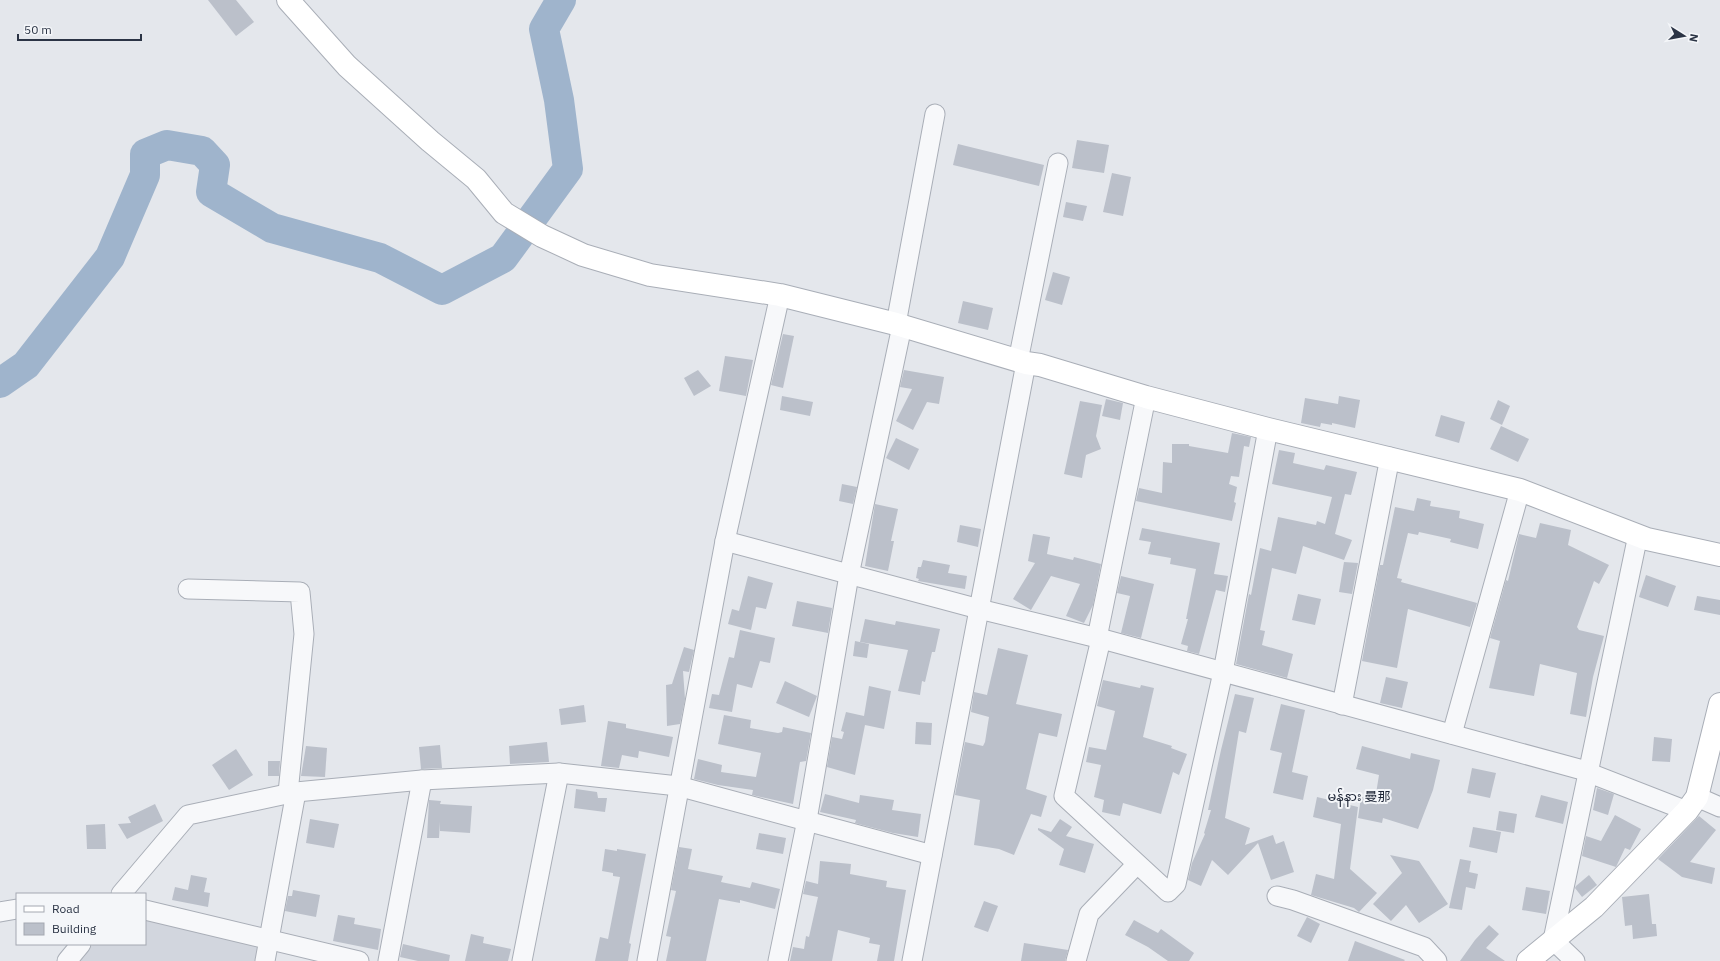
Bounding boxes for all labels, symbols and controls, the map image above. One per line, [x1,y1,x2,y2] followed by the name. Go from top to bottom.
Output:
[18,16,141,42] scale bar
[1664,16,1704,56] north arrow
[24,22,52,37] text: 50 m
[1686,33,1701,43] text: N
[1327,788,1391,807] district label: မန်နား 曼那
[16,893,146,945] legend
[52,901,80,916] text: Road
[52,921,97,936] text: Building

